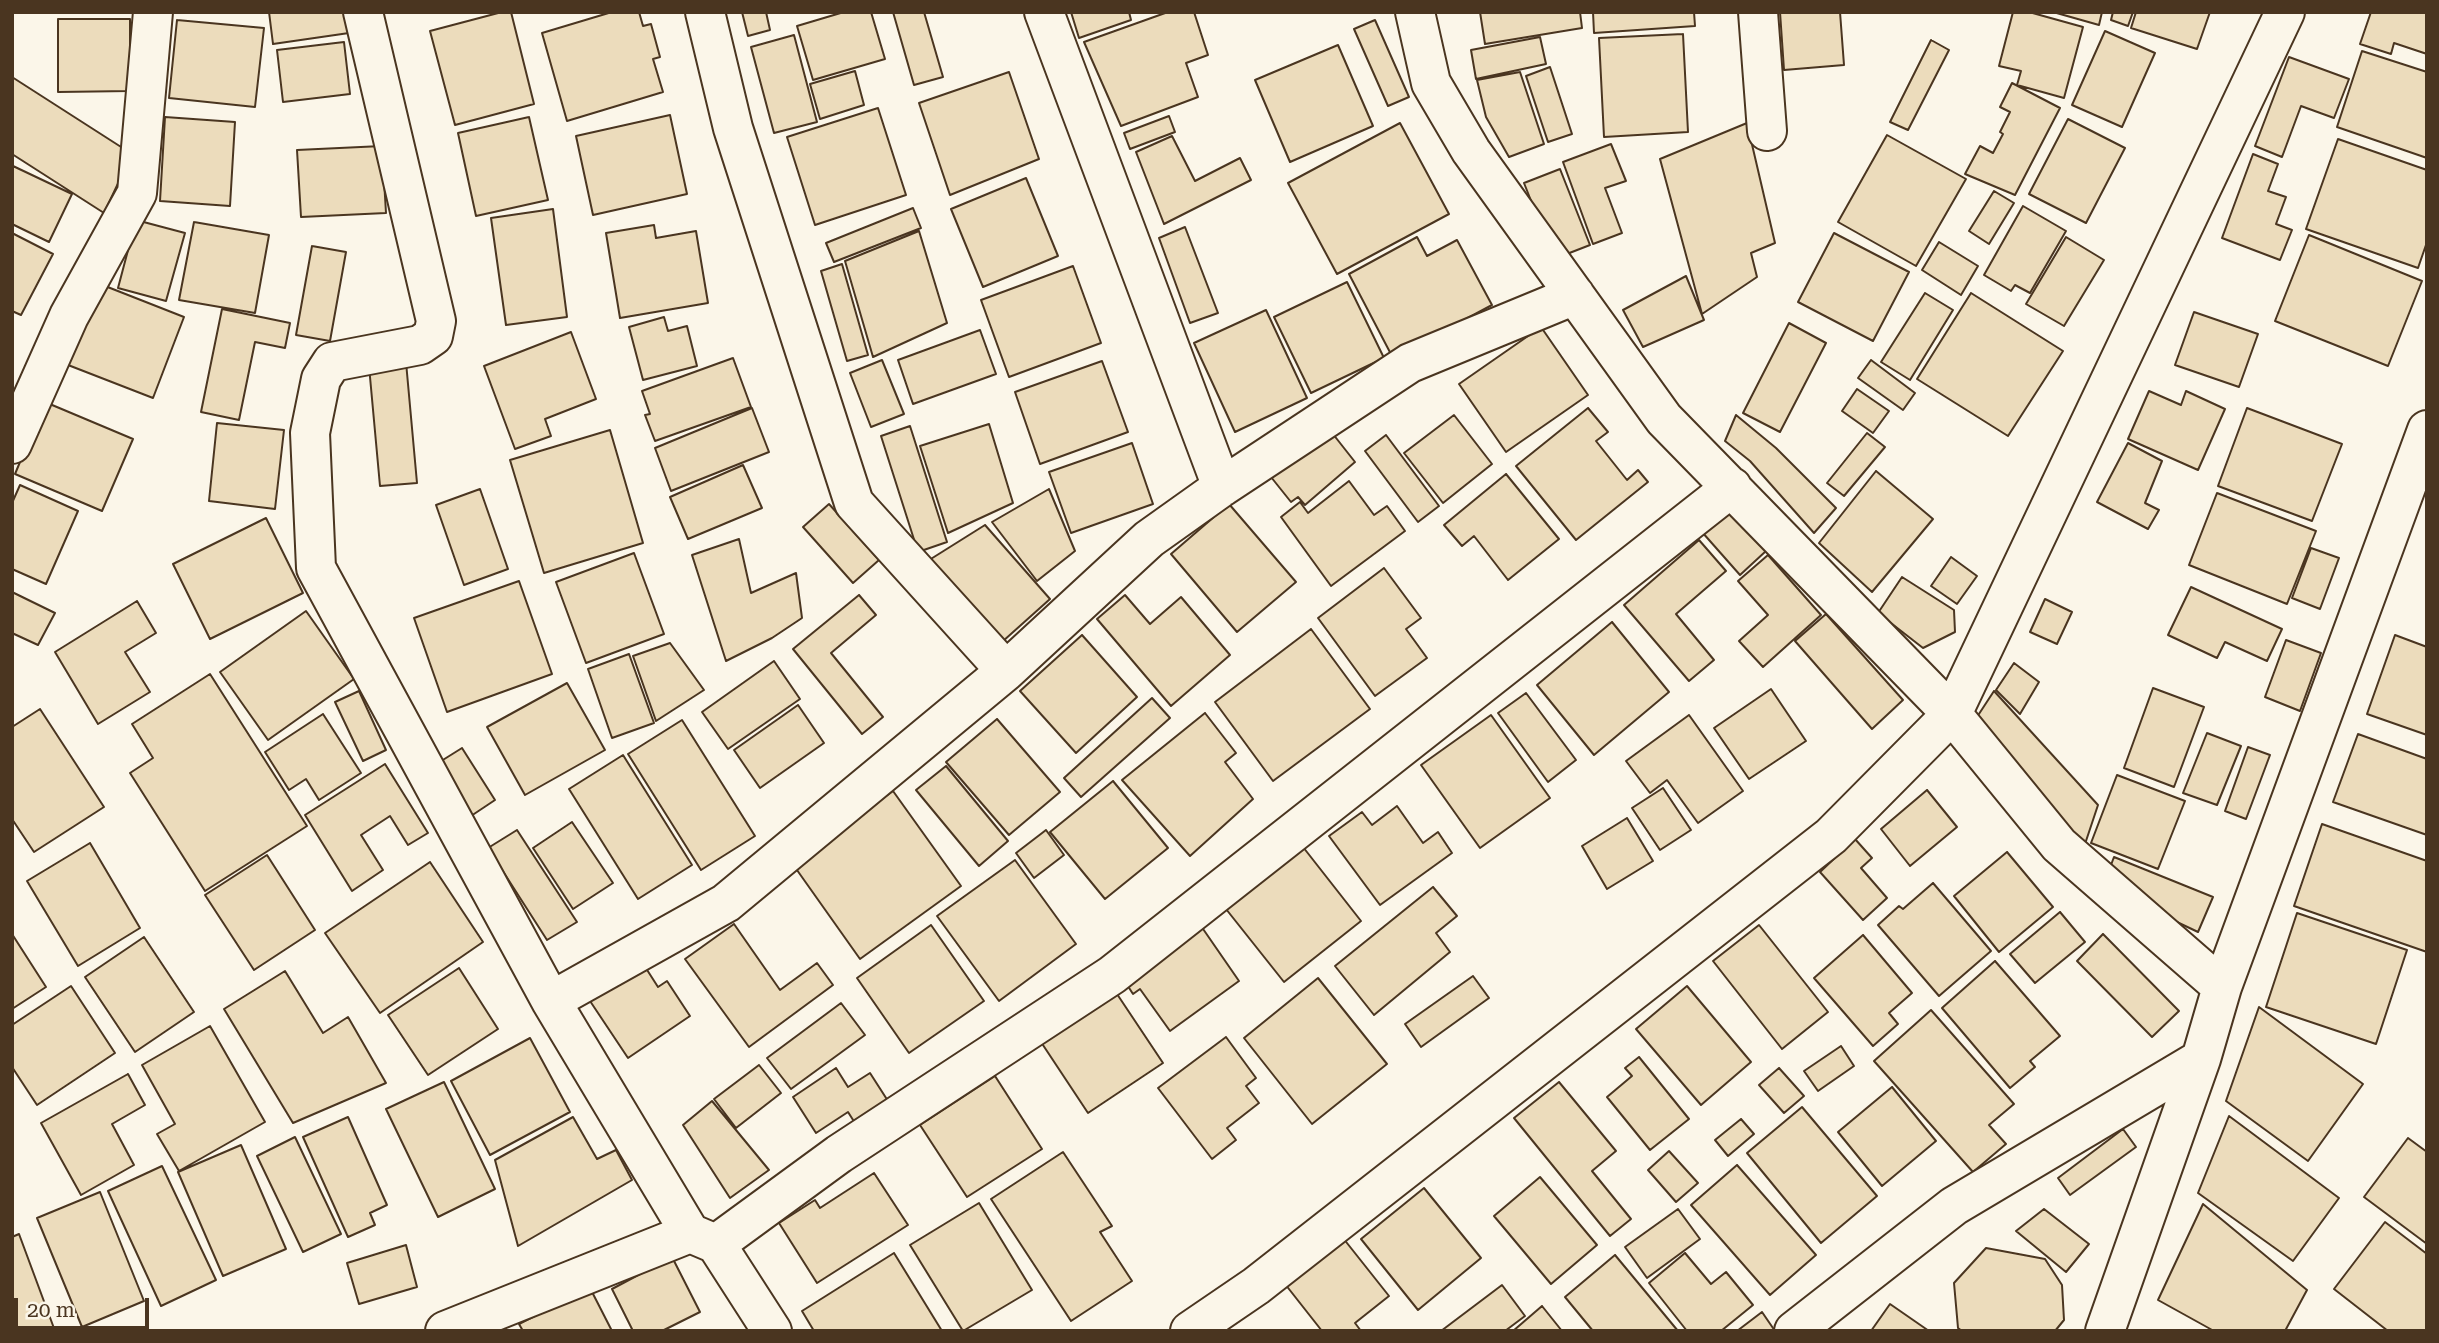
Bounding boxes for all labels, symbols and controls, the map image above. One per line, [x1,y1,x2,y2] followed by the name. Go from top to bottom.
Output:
[18,1284,152,1328] scale bar
[27,1298,75,1322] text: 20 m

